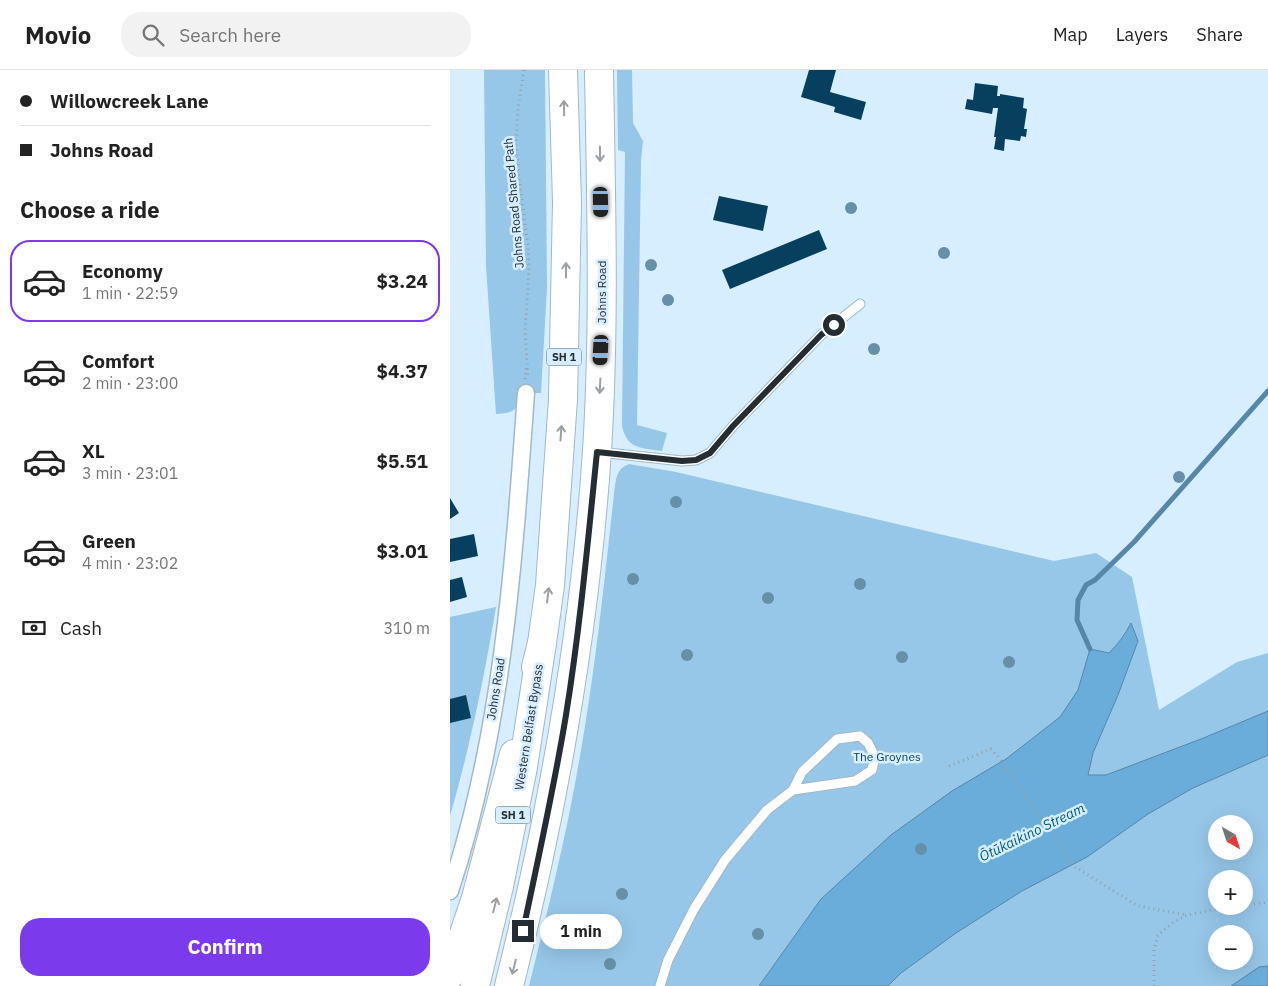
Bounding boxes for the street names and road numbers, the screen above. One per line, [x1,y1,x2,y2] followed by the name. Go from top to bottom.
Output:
[500,137,527,269] street label: Johns Road Shared Path
[594,261,609,323] street label: Johns Road
[546,348,582,366] road number: SH 1
[483,657,508,721] street label: Johns Road
[511,663,546,791] street label: Western Belfast Bypass
[496,806,530,824] road number: SH 1

